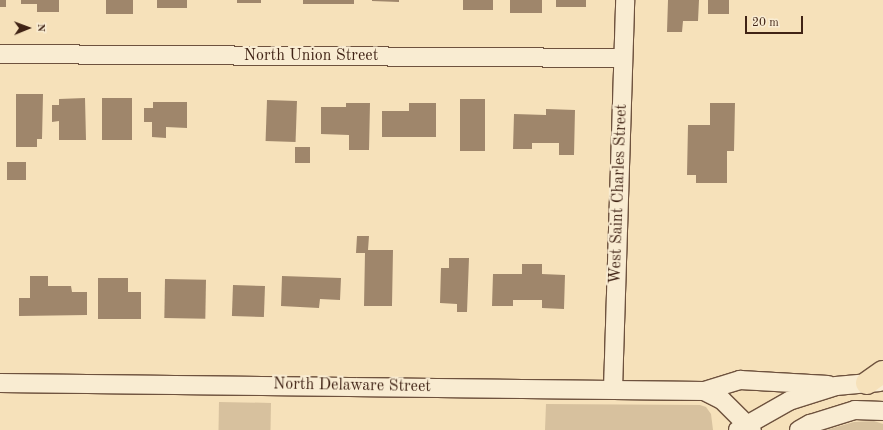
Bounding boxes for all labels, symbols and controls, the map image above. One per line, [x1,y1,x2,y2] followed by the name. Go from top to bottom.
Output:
[8,8,48,48] north arrow
[747,8,805,34] scale bar
[752,17,779,29] text: 20 m
[35,23,46,32] text: N
[244,46,378,66] street label: North Union Street
[606,104,632,284] street label: West Saint Charles Street
[273,375,431,397] street label: North Delaware Street

